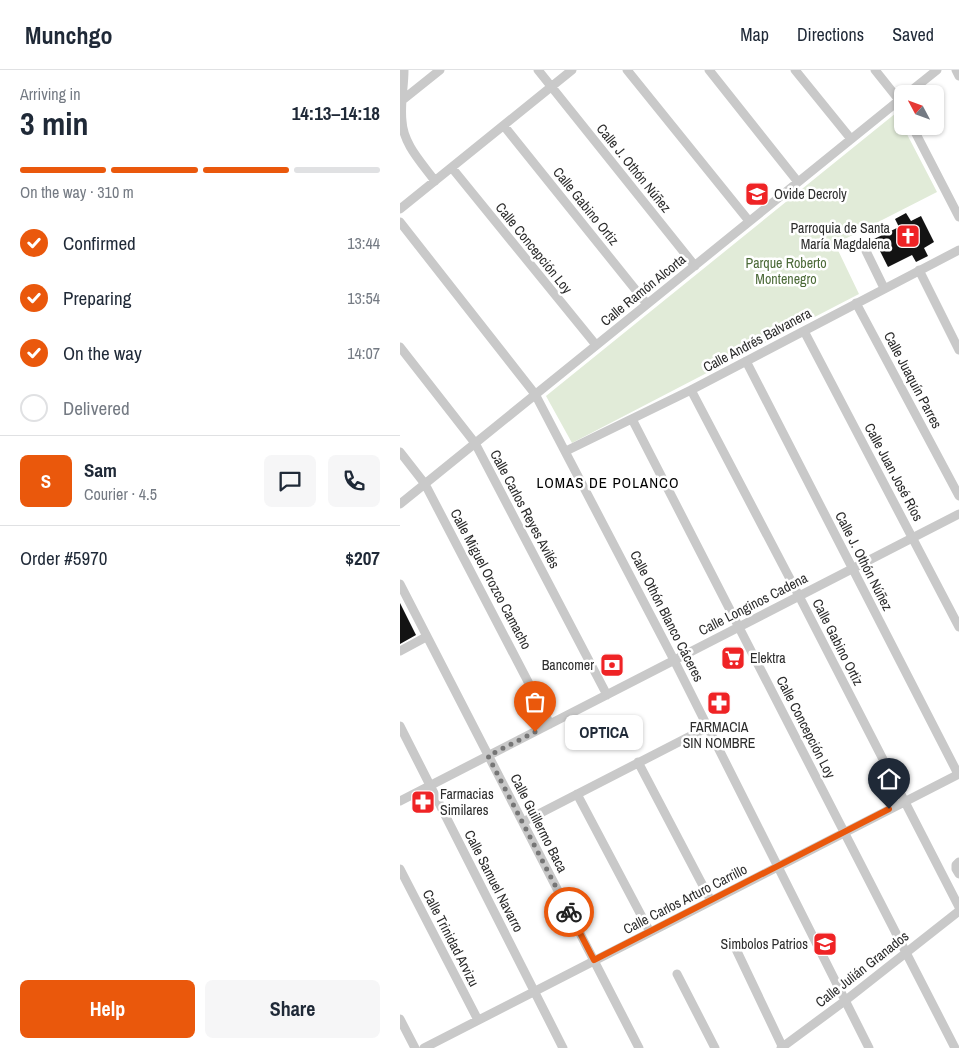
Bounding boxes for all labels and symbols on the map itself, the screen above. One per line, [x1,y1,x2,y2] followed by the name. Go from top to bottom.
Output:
[894,85,944,135] north arrow
[593,120,675,216] street label: Calle J. Othón Núñez
[549,163,623,249] street label: Calle Gabino Ortiz
[744,181,770,207] school or university icon: Ovide Decroly
[774,185,847,203] place label: Ovide Decroly
[492,199,576,298] street label: Calle Concepción Loy
[790,219,891,253] place label: Parroquia de Santa María Magdalena
[895,223,921,249] church icon: Parroquia de Santa María Magdalena
[597,250,690,330] street label: Calle Ramón Alcorta
[745,254,827,288] park label: Parque Roberto Montenegro
[700,304,815,376] street label: Calle Andrés Balvanera
[880,328,946,432] street label: Calle Juaquín Parres
[861,420,928,524] street label: Calle Juan José Ríos
[486,447,564,572] street label: Calle Carlos Reyes Avilés
[536,472,680,493] district label: LOMAS DE POLANCO
[446,506,536,652] street label: Calle Miguel Orozco Camacho
[831,508,897,614] street label: Calle J. Othón Núñez
[626,547,708,685] street label: Calle Othón Blanco Cáceres
[695,568,811,639] street label: Calle Longinos Cadena
[808,596,868,689] street label: Calle Gabino Ortiz
[720,645,746,671] supermarket icon: Elektra
[750,649,786,667] place label: Elektra
[599,652,625,678] bank icon: Bancomer
[542,656,594,674] place label: Bancomer
[772,673,840,781] street label: Calle Concepción Loy
[514,681,556,732] pin
[706,690,732,716] pharmacy icon: FARMACIA SIN NOMBRE
[565,714,642,750] callout: OPTICA
[683,718,755,752] place label: FARMACIA SIN NOMBRE
[868,758,910,809] pin
[506,771,572,876] street label: Calle Guillermo Baca
[440,785,494,819] place label: Farmacias Similares
[410,789,436,815] pharmacy icon: Farmacias Similares
[460,827,528,935] street label: Calle Samuel Navarro
[620,860,750,938] street label: Calle Carlos Arturo Carrillo
[419,886,483,990] street label: Calle Trinidad Arvizu
[544,887,594,937] courier
[812,927,912,1011] street label: Calle Julián Granados
[812,931,838,957] school or university icon: Simbolos Patrios
[721,935,808,953] place label: Simbolos Patrios

